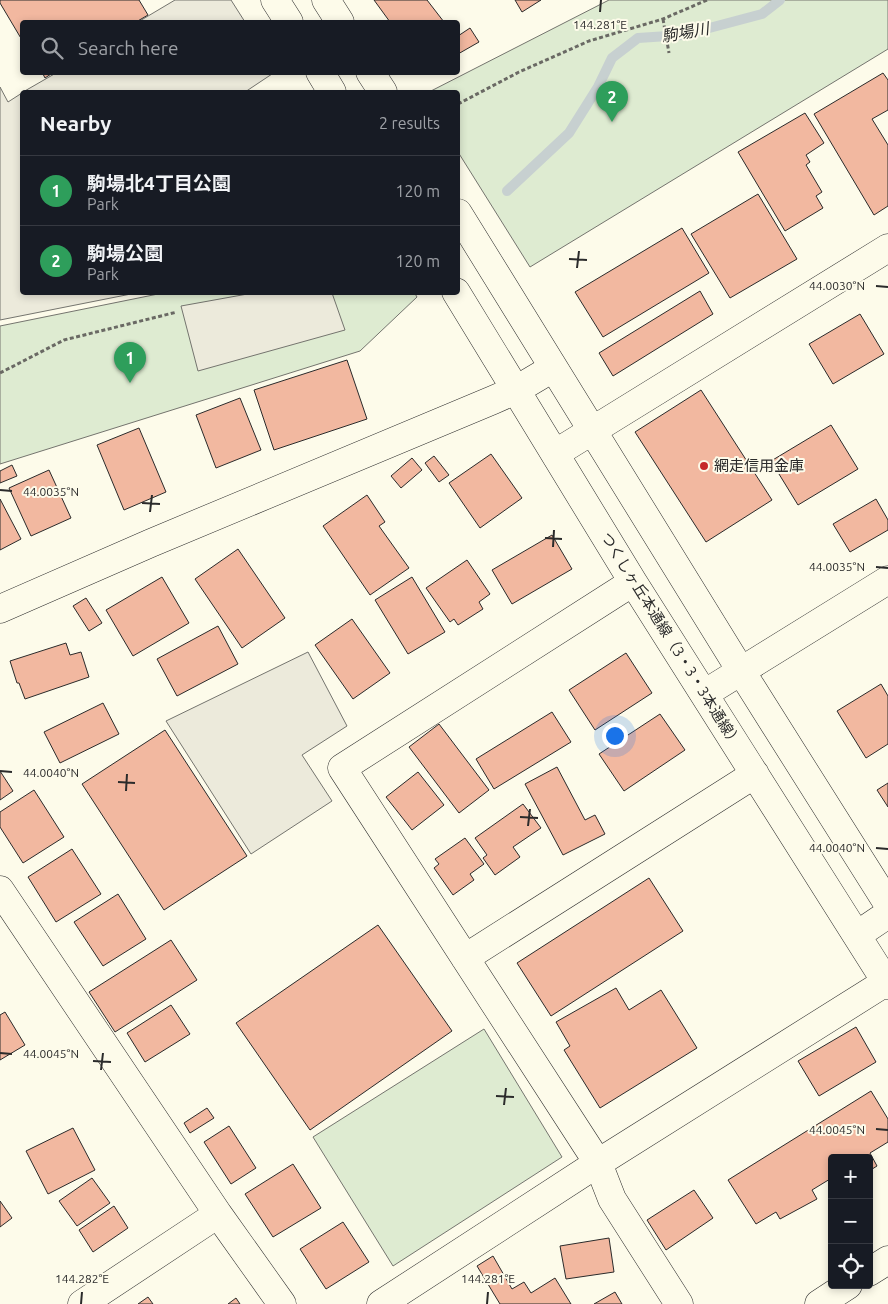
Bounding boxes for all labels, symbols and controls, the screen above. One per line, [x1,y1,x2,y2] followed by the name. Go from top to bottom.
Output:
[573,18,627,31] text: 144.281°E
[660,19,712,45] water label: 駒場川
[20,20,460,75] search box
[38,34,66,62] icon: search
[78,37,178,59] text: Search here
[596,81,628,122] pin: 2
[40,111,111,135] text: Nearby
[379,114,440,132] text: 2 results
[87,172,231,194] text: 駒場北4丁目公園
[51,182,61,200] text: 1
[395,182,440,200] text: 120 m
[87,195,119,213] text: Park
[87,242,163,264] text: 駒場公園
[51,252,61,270] text: 2
[395,252,440,270] text: 120 m
[87,265,119,283] text: Park
[809,279,865,292] text: 44.0030°N
[114,342,146,383] pin: 1
[714,457,804,474] place label: 網走信用金庫
[698,460,710,472] marker: 網走信用金庫
[23,485,79,498] text: 44.0035°N
[598,529,745,750] street label: つくしヶ丘本通線（3・3・3本通線）
[809,560,865,573] text: 44.0035°N
[602,723,628,749] your location
[23,766,79,779] text: 44.0040°N
[809,841,865,854] text: 44.0040°N
[23,1047,79,1060] text: 44.0045°N
[809,1123,865,1136] text: 44.0045°N
[828,1154,873,1289] map controls
[828,1154,873,1199] button: +
[828,1199,873,1244] button: −
[828,1244,873,1289] button: locate
[55,1272,109,1285] text: 144.282°E
[461,1272,515,1285] text: 144.281°E

